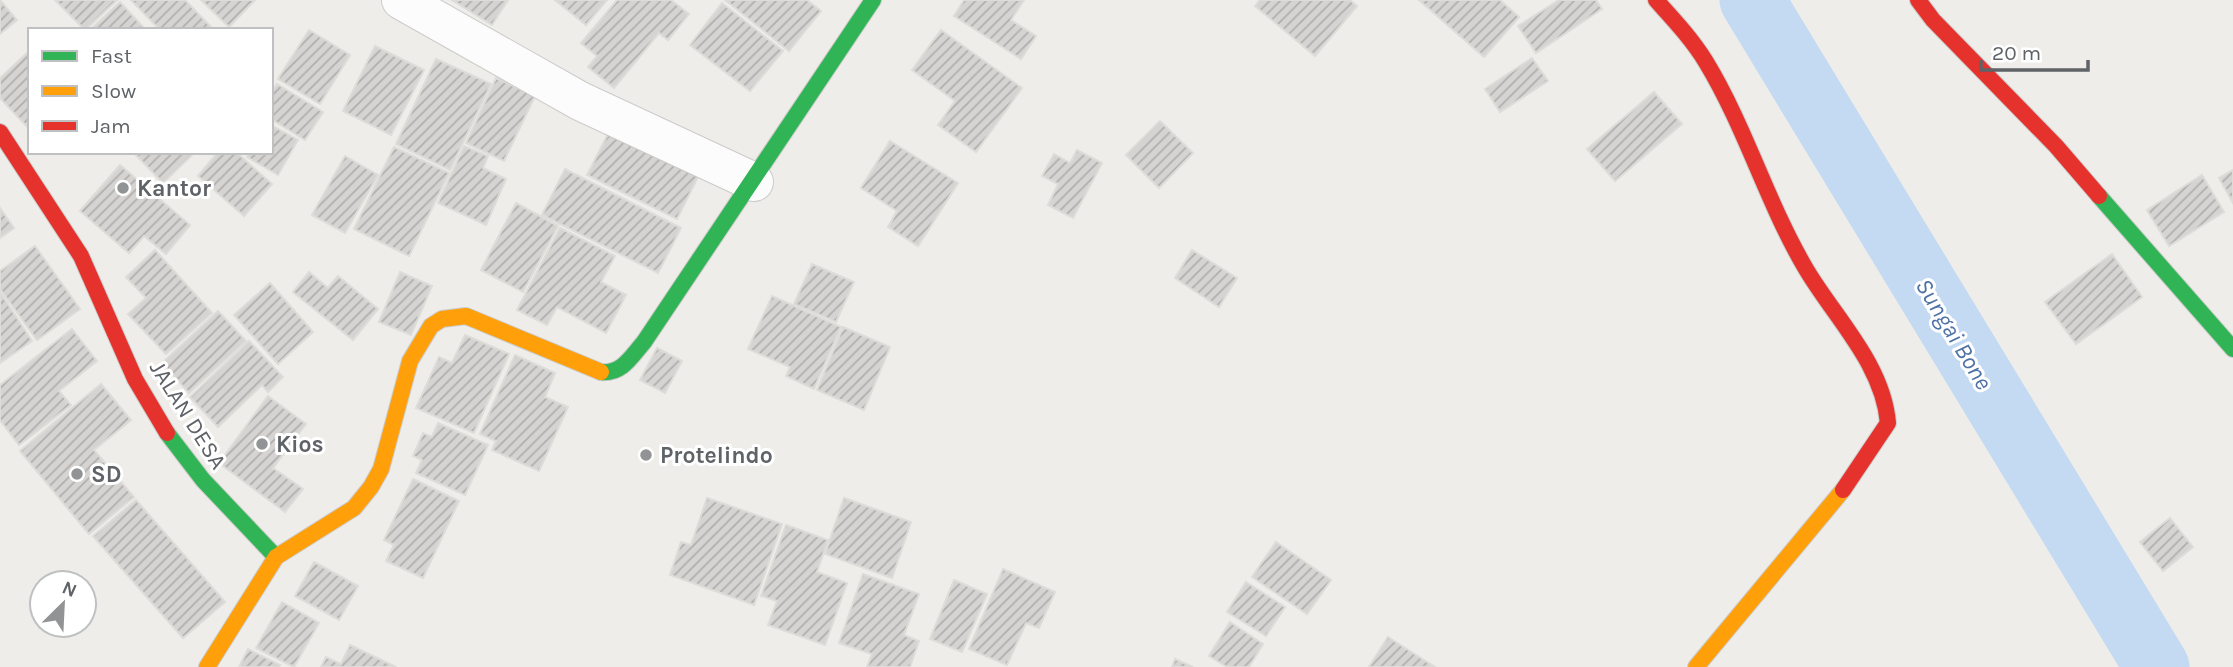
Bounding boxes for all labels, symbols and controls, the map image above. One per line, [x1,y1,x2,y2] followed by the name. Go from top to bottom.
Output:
[28,28,273,154] legend
[1981,28,2088,72] scale bar
[1992,41,2041,65] text: 20 m
[91,44,132,68] text: Fast
[91,79,136,103] text: Slow
[91,114,131,138] text: Jam
[137,175,211,202] place label: Kantor
[115,180,131,196] marker: Kantor
[1910,273,1998,395] water label: Sungai Bone
[144,356,232,474] street label: JALAN DESA
[276,431,324,458] place label: Kios
[254,436,270,452] marker: Kios
[660,442,773,469] place label: Protelindo
[638,447,654,463] marker: Protelindo
[91,461,121,488] place label: SD
[69,466,85,482] marker: SD
[28,569,98,639] north arrow
[59,577,80,602] text: N

